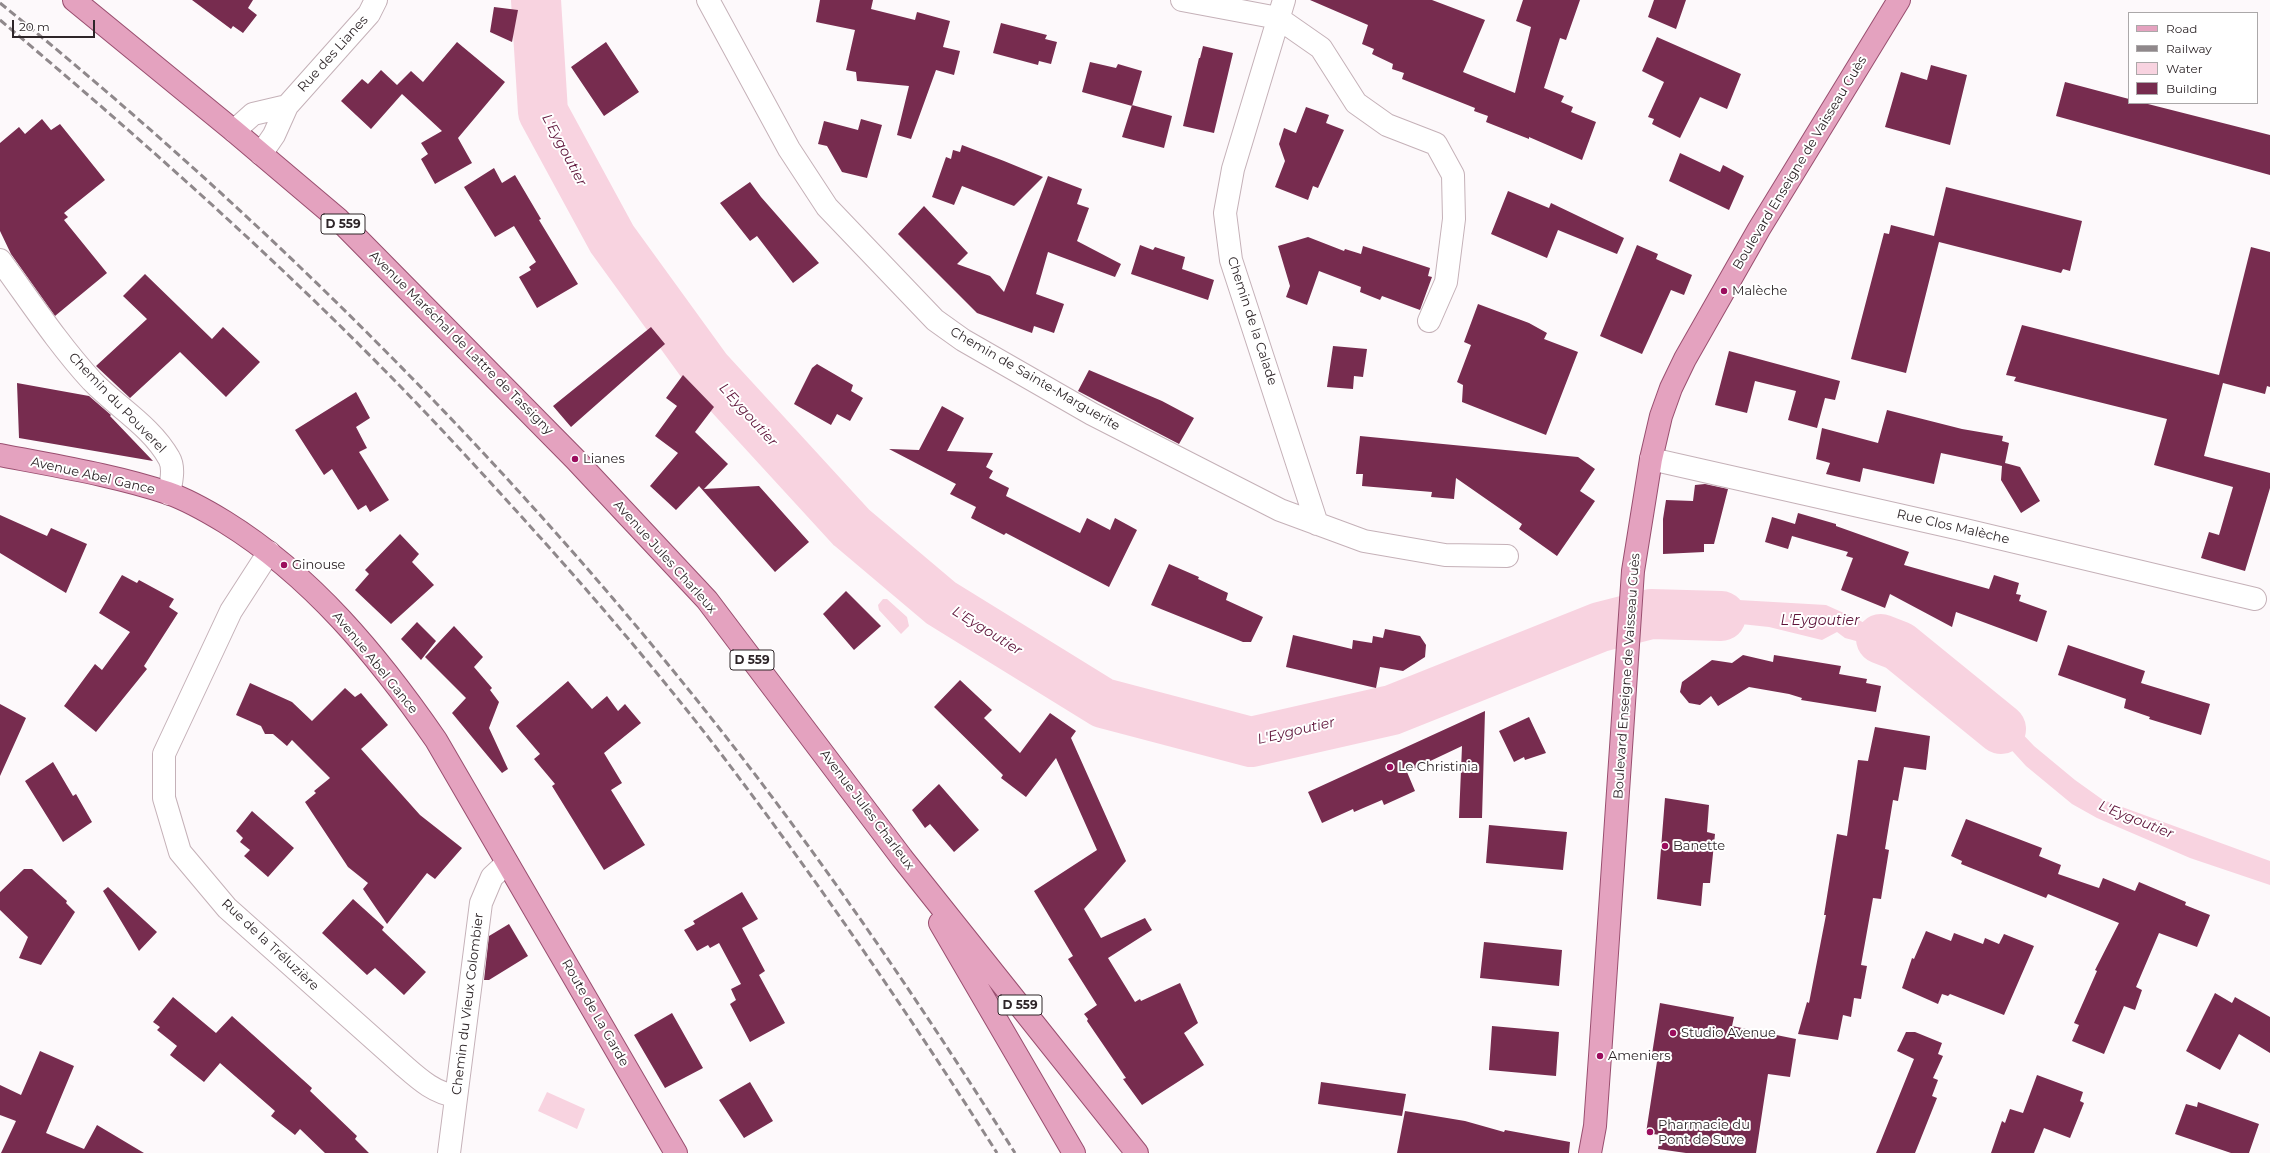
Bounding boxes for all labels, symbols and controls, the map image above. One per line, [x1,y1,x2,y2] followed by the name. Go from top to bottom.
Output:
[14,12,97,38] scale bar
[2128,12,2258,104] legend
[295,13,371,95] street label: Rue des Lianes
[19,19,50,34] text: 20 m
[2166,21,2197,36] text: Road
[2166,41,2212,56] text: Railway
[1730,53,1870,273] street label: Boulevard Enseigne de Vaisseau Guès
[2166,61,2202,76] text: Water
[2166,81,2217,96] text: Building
[538,111,590,189] water label: L'Eygoutier
[321,214,365,234] road number: D 559
[366,248,556,438] street label: Avenue Maréchal de Lattre de Tassigny
[1224,255,1280,387] street label: Chemin de la Calade
[1732,283,1787,299] place label: Malèche
[1719,286,1729,296] marker: Malèche
[947,324,1123,434] street label: Chemin de Sainte-Marguerite
[65,350,169,456] street label: Chemin du Pouverel
[715,380,781,450] water label: L'Eygoutier
[583,451,625,467] place label: Lianes
[29,454,157,498] street label: Avenue Abel Gance
[570,454,580,464] marker: Lianes
[610,497,720,617] street label: Avenue Jules Charleux
[1895,506,2011,548] street label: Rue Clos Malèche
[1611,553,1643,799] street label: Boulevard Enseigne de Vaisseau Guès
[292,557,345,573] place label: Ginouse
[279,560,289,570] marker: Ginouse
[949,603,1025,659] water label: L'Eygoutier
[329,609,421,717] street label: Avenue Abel Gance
[1780,613,1860,629] water label: L'Eygoutier
[730,650,774,670] road number: D 559
[1256,714,1336,748] water label: L'Eygoutier
[817,747,917,873] street label: Avenue Jules Charleux
[1398,759,1479,775] place label: Le Christinia
[1385,762,1395,772] marker: Le Christinia
[2096,797,2176,843] water label: L'Eygoutier
[1673,838,1725,854] place label: Banette
[1660,841,1670,851] marker: Banette
[218,896,322,994] street label: Rue de la Tréluzière
[449,912,487,1096] street label: Chemin du Vieux Colombier
[558,957,632,1069] street label: Route de La Garde
[998,995,1042,1015] road number: D 559
[1681,1025,1776,1041] place label: Studio Avenue
[1668,1028,1678,1038] marker: Studio Avenue
[1608,1048,1671,1064] place label: Ameniers
[1595,1051,1605,1061] marker: Ameniers
[1658,1117,1750,1148] place label: Pharmacie du Pont de Suve
[1645,1127,1655,1137] marker: Pharmacie du Pont de Suve

